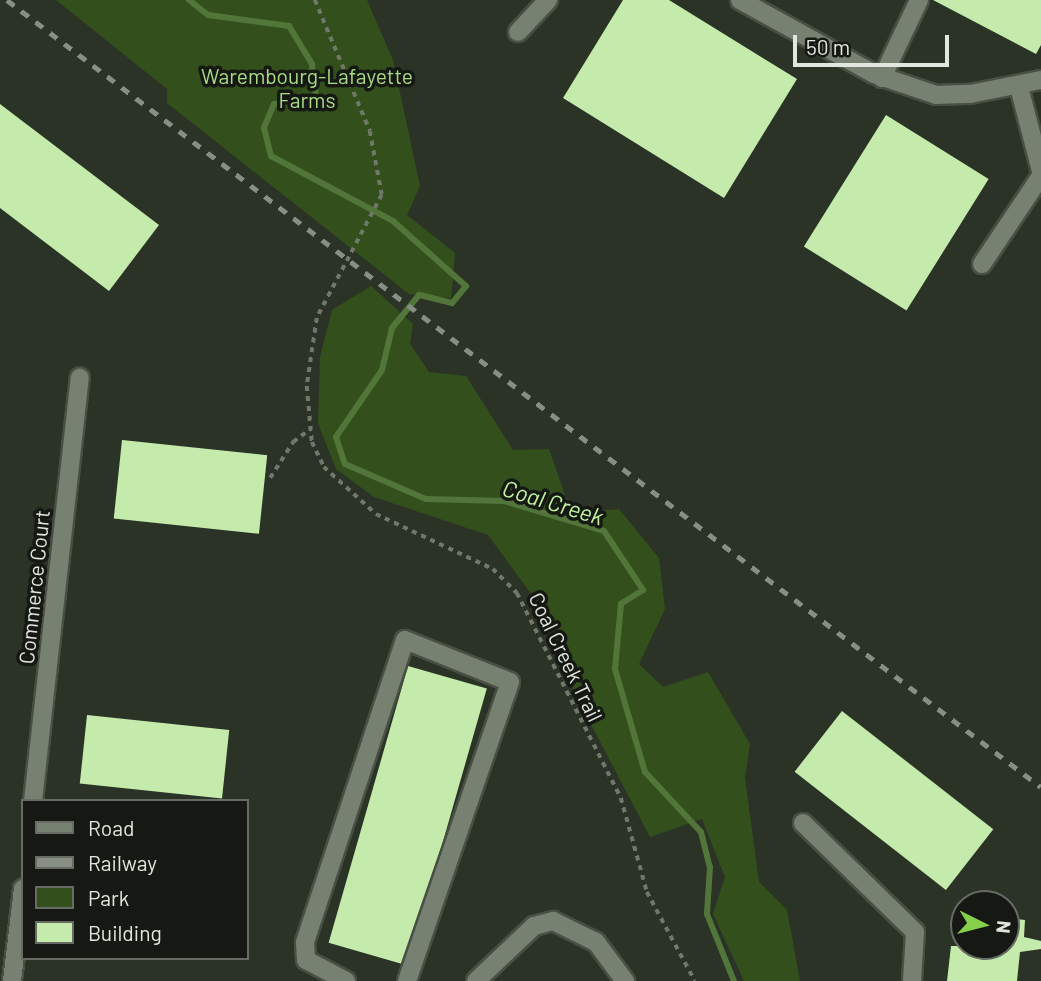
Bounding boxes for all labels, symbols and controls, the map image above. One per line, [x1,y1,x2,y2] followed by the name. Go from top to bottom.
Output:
[796,21,952,65] scale bar
[806,34,850,59] text: 50 m
[201,63,413,113] park label: Warembourg-Lafayette Farms
[499,474,607,530] water label: Coal Creek
[13,509,55,665] street label: Commerce Court
[524,588,608,726] street label: Coal Creek Trail
[21,799,248,960] legend
[88,815,134,840] text: Road
[88,850,157,875] text: Railway
[88,885,129,910] text: Park
[950,890,1020,960] north arrow
[88,920,162,945] text: Building
[992,920,1016,935] text: N

